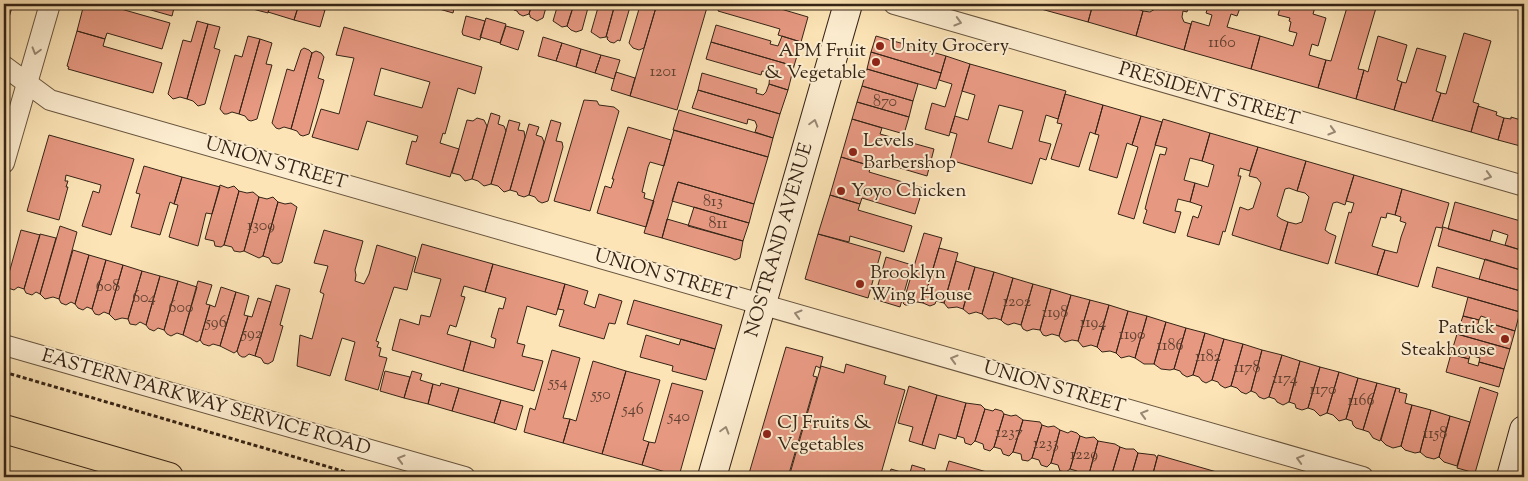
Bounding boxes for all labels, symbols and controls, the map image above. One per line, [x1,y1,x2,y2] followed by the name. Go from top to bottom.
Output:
[953,17,961,27] one-way arrow
[1208,32,1236,55] house number: 1160
[890,33,1010,60] place label: Unity Grocery
[764,38,866,87] place label: APM Fruit & Vegetable
[874,40,886,52] marker: Unity Grocery
[32,46,42,54] one-way arrow
[870,56,882,68] marker: APM Fruit & Vegetable
[1115,56,1303,134] street label: PRESIDENT STREET
[650,61,677,84] house number: 1201
[873,91,897,114] house number: 870
[809,119,819,128] one-way arrow
[1328,125,1336,135] one-way arrow
[863,128,956,177] place label: Levels Barbershop
[202,131,350,197] street label: UNION STREET
[739,139,821,340] street label: NOSTRAND AVENUE
[847,146,859,158] marker: Levels Barbershop
[1484,170,1492,180] one-way arrow
[851,178,966,205] place label: Yoyo Chicken
[835,185,847,197] marker: Yoyo Chicken
[703,191,723,214] house number: 813
[709,213,728,236] house number: 811
[247,215,275,238] house number: 1309
[591,243,739,309] street label: UNION STREET
[870,260,973,309] place label: Brooklyn Wing House
[96,276,120,299] house number: 608
[854,278,866,290] marker: Brooklyn Wing House
[132,287,156,310] house number: 604
[1003,291,1032,314] house number: 1202
[169,297,193,320] house number: 600
[1042,302,1068,325] house number: 1198
[794,310,802,320] one-way arrow
[204,312,227,335] house number: 596
[1080,312,1106,335] house number: 1194
[1401,315,1496,364] place label: Patrick Steakhouse
[241,323,263,346] house number: 592
[1119,324,1145,347] house number: 1190
[1499,333,1511,345] marker: Patrick Steakhouse
[1157,335,1183,358] house number: 1186
[38,343,374,463] street label: EASTERN PARKWAY SERVICE ROAD
[1195,346,1222,369] house number: 1182
[950,355,959,365] one-way arrow
[980,355,1128,421] street label: UNION STREET
[1234,357,1260,380] house number: 1178
[1272,368,1298,391] house number: 1174
[547,372,568,395] house number: 554
[1309,379,1337,402] house number: 1170
[590,384,611,407] house number: 550
[1348,390,1374,413] house number: 1166
[621,399,644,422] house number: 546
[667,406,690,429] house number: 540
[1140,409,1148,419] one-way arrow
[777,410,872,459] place label: CJ Fruits & Vegetables
[995,422,1023,445] house number: 1237
[1423,423,1447,446] house number: 1158
[720,427,730,435] one-way arrow
[761,428,773,440] marker: CJ Fruits & Vegetables
[1033,433,1059,456] house number: 1233
[1070,444,1098,467] house number: 1229
[397,454,406,465] one-way arrow
[1296,454,1304,464] one-way arrow

